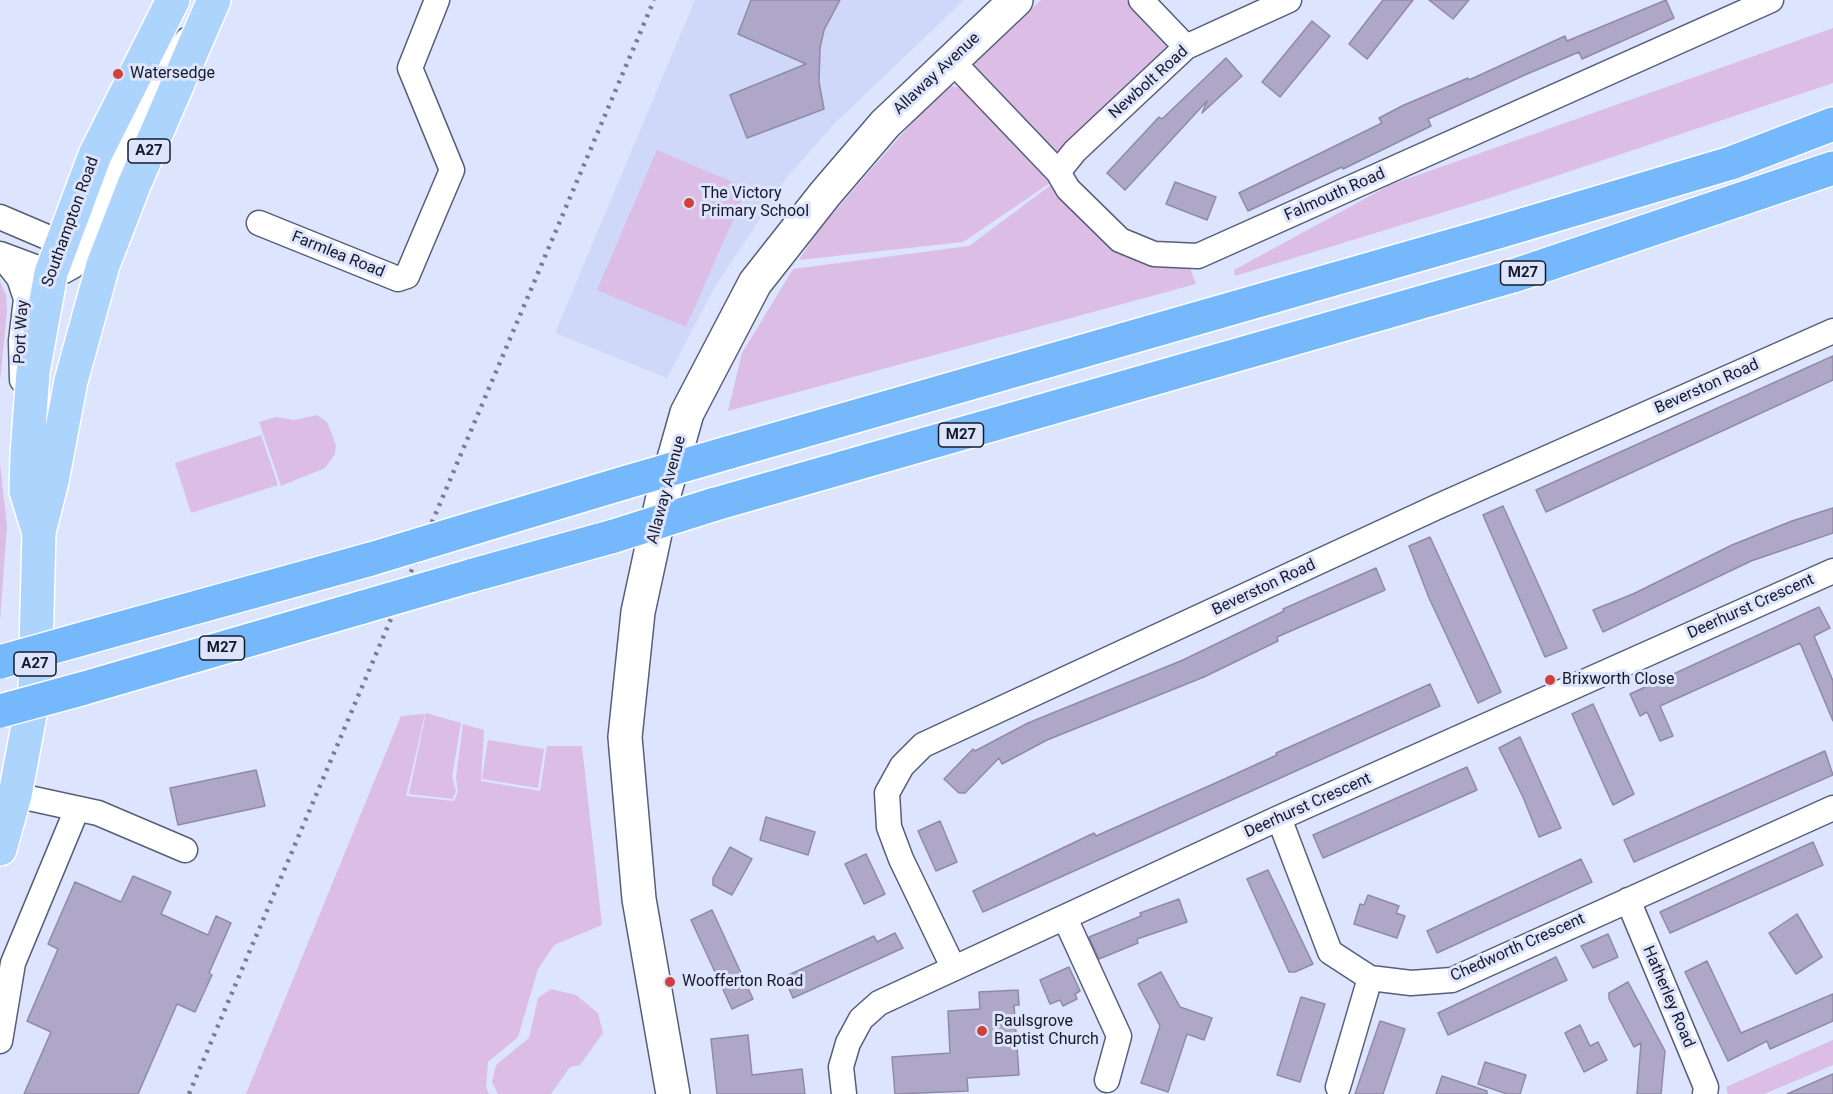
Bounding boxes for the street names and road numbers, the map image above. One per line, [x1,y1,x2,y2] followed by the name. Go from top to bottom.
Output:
[890,29,984,119] street label: Allaway Avenue
[1105,42,1193,124] street label: Newbolt Road
[128,139,170,163] road number: A27
[39,154,103,290] street label: Southampton Road
[1282,164,1388,226] street label: Falmouth Road
[289,228,387,282] street label: Farmlea Road
[1500,261,1546,285] road number: M27
[11,299,33,365] street label: Port Way
[1652,355,1762,419] street label: Beverston Road
[938,423,984,447] road number: M27
[643,434,691,546] street label: Allaway Avenue
[1209,556,1319,620] street label: Beverston Road
[1685,570,1817,644] street label: Deerhurst Crescent
[200,636,244,660] road number: M27
[14,652,56,676] road number: A27
[1242,769,1374,843] street label: Deerhurst Crescent
[1448,910,1588,986] street label: Chedworth Crescent
[1638,943,1698,1051] street label: Hatherley Road

